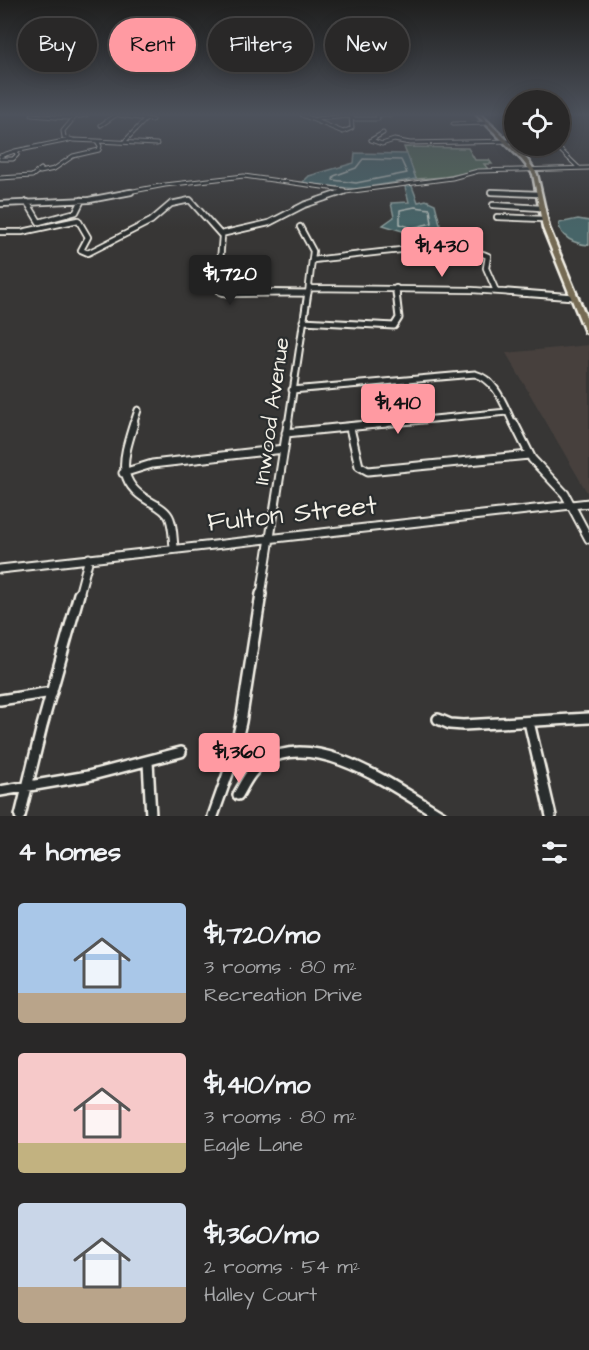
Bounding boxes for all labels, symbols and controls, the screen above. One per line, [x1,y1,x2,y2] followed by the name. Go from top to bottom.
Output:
[18,18,97,72] chip: Buy
[109,18,196,72] chip: Rent
[208,18,313,72] chip: Filters
[325,18,409,72] chip: New
[504,90,570,156] map controls
[504,90,570,156] button: locate
[393,227,491,278] pin: $1,430
[415,232,469,260] text: $1,430
[181,255,279,306] pin: $1,720
[203,260,257,288] text: $1,720
[246,335,298,487] street label: Inwood Avenue
[349,384,447,435] pin: $1,410
[375,389,421,417] text: $1,410
[205,486,379,542] street label: Fulton Street
[190,733,288,784] pin: $1,360
[213,738,265,766] text: $1,360
[18,834,121,870] text: 4 homes
[538,836,571,869] icon: filters
[204,917,320,953] text: $1,720/mo
[66,927,138,999] icon: home
[204,953,357,981] text: 3 rooms · 80 m²
[204,981,362,1009] text: Recreation Drive
[204,1067,311,1103] text: $1,410/mo
[66,1077,138,1149] icon: home
[204,1103,357,1131] text: 3 rooms · 80 m²
[204,1131,303,1159] text: Eagle Lane
[204,1217,319,1253] text: $1,360/mo
[66,1227,138,1299] icon: home
[204,1253,360,1281] text: 2 rooms · 54 m²
[204,1281,317,1309] text: Halley Court

